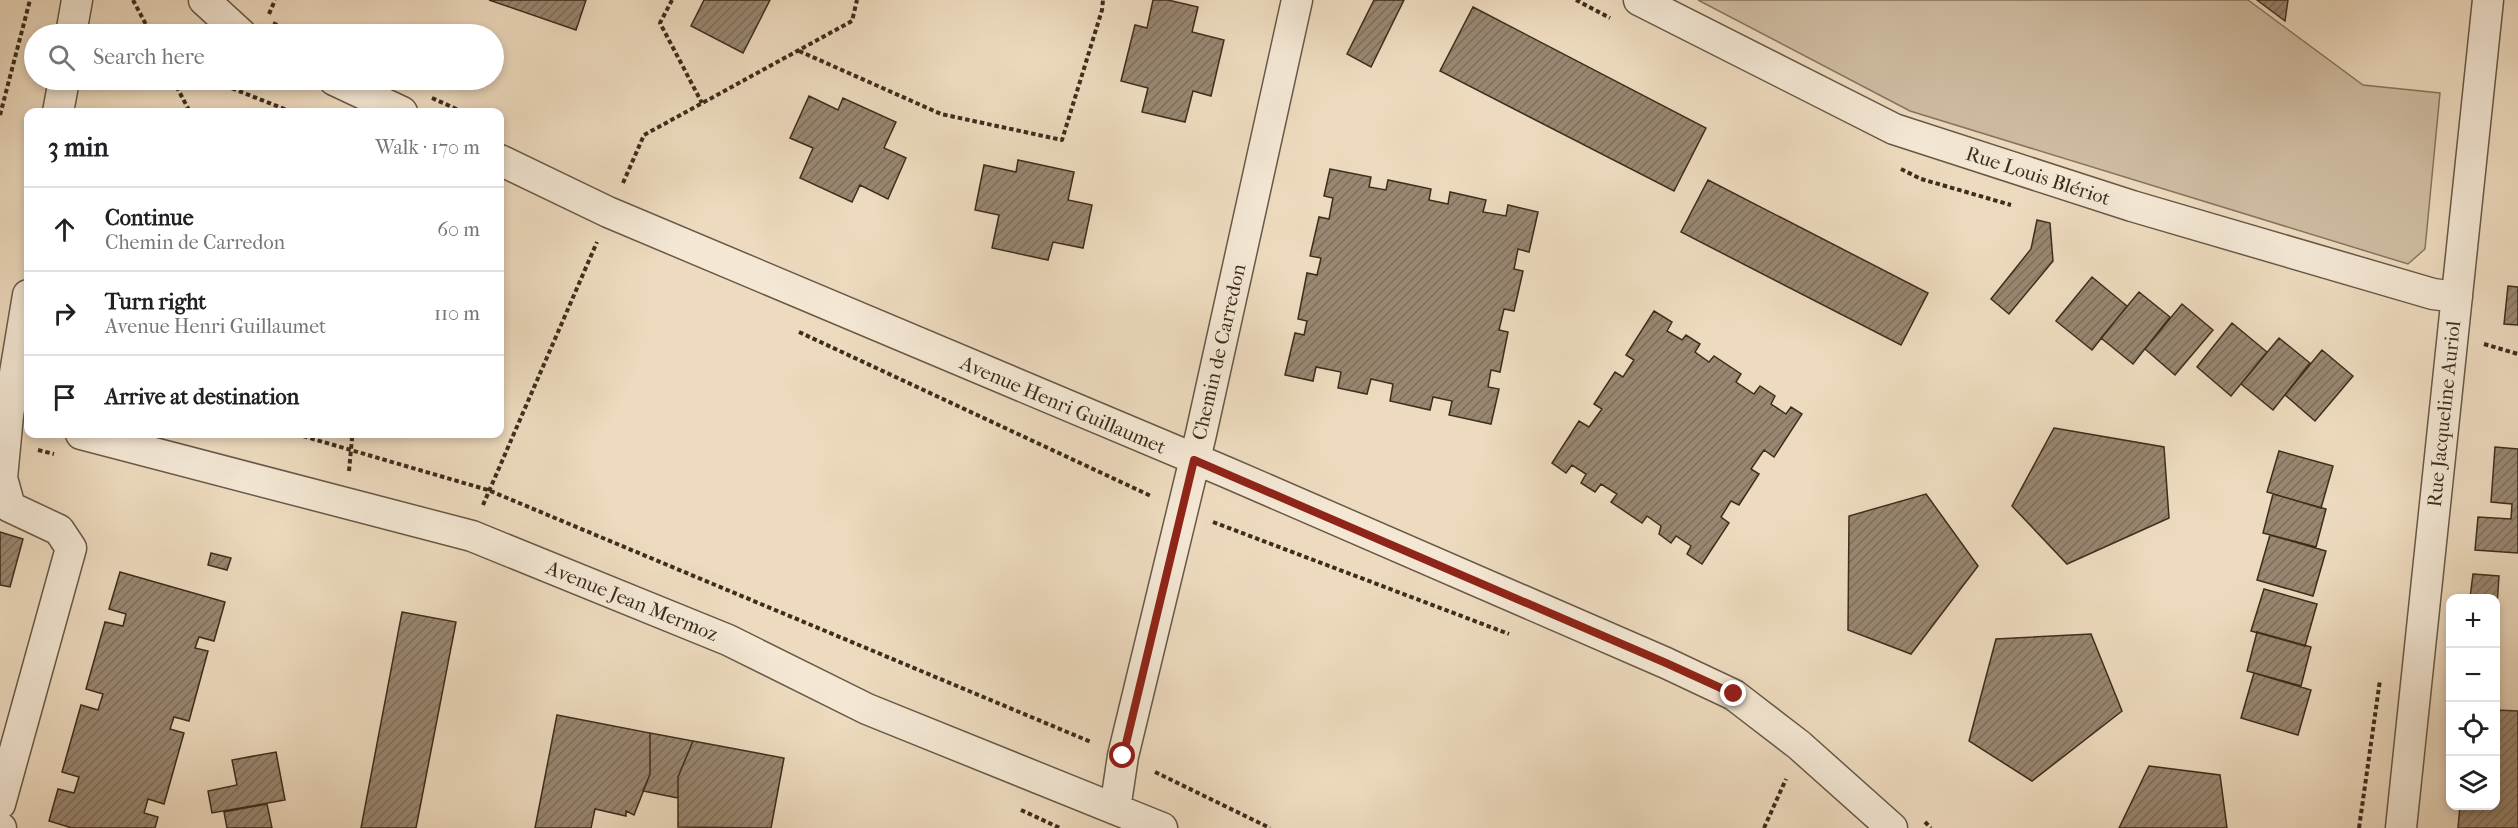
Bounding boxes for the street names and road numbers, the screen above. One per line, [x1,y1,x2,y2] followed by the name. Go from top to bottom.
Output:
[1963,142,2113,210] street label: Rue Louis Blériot
[1188,261,1251,442] street label: Chemin de Carredon
[2423,319,2465,508] street label: Rue Jacqueline Auriol
[956,351,1169,459] street label: Avenue Henri Guillaumet
[542,556,721,646] street label: Avenue Jean Mermoz

